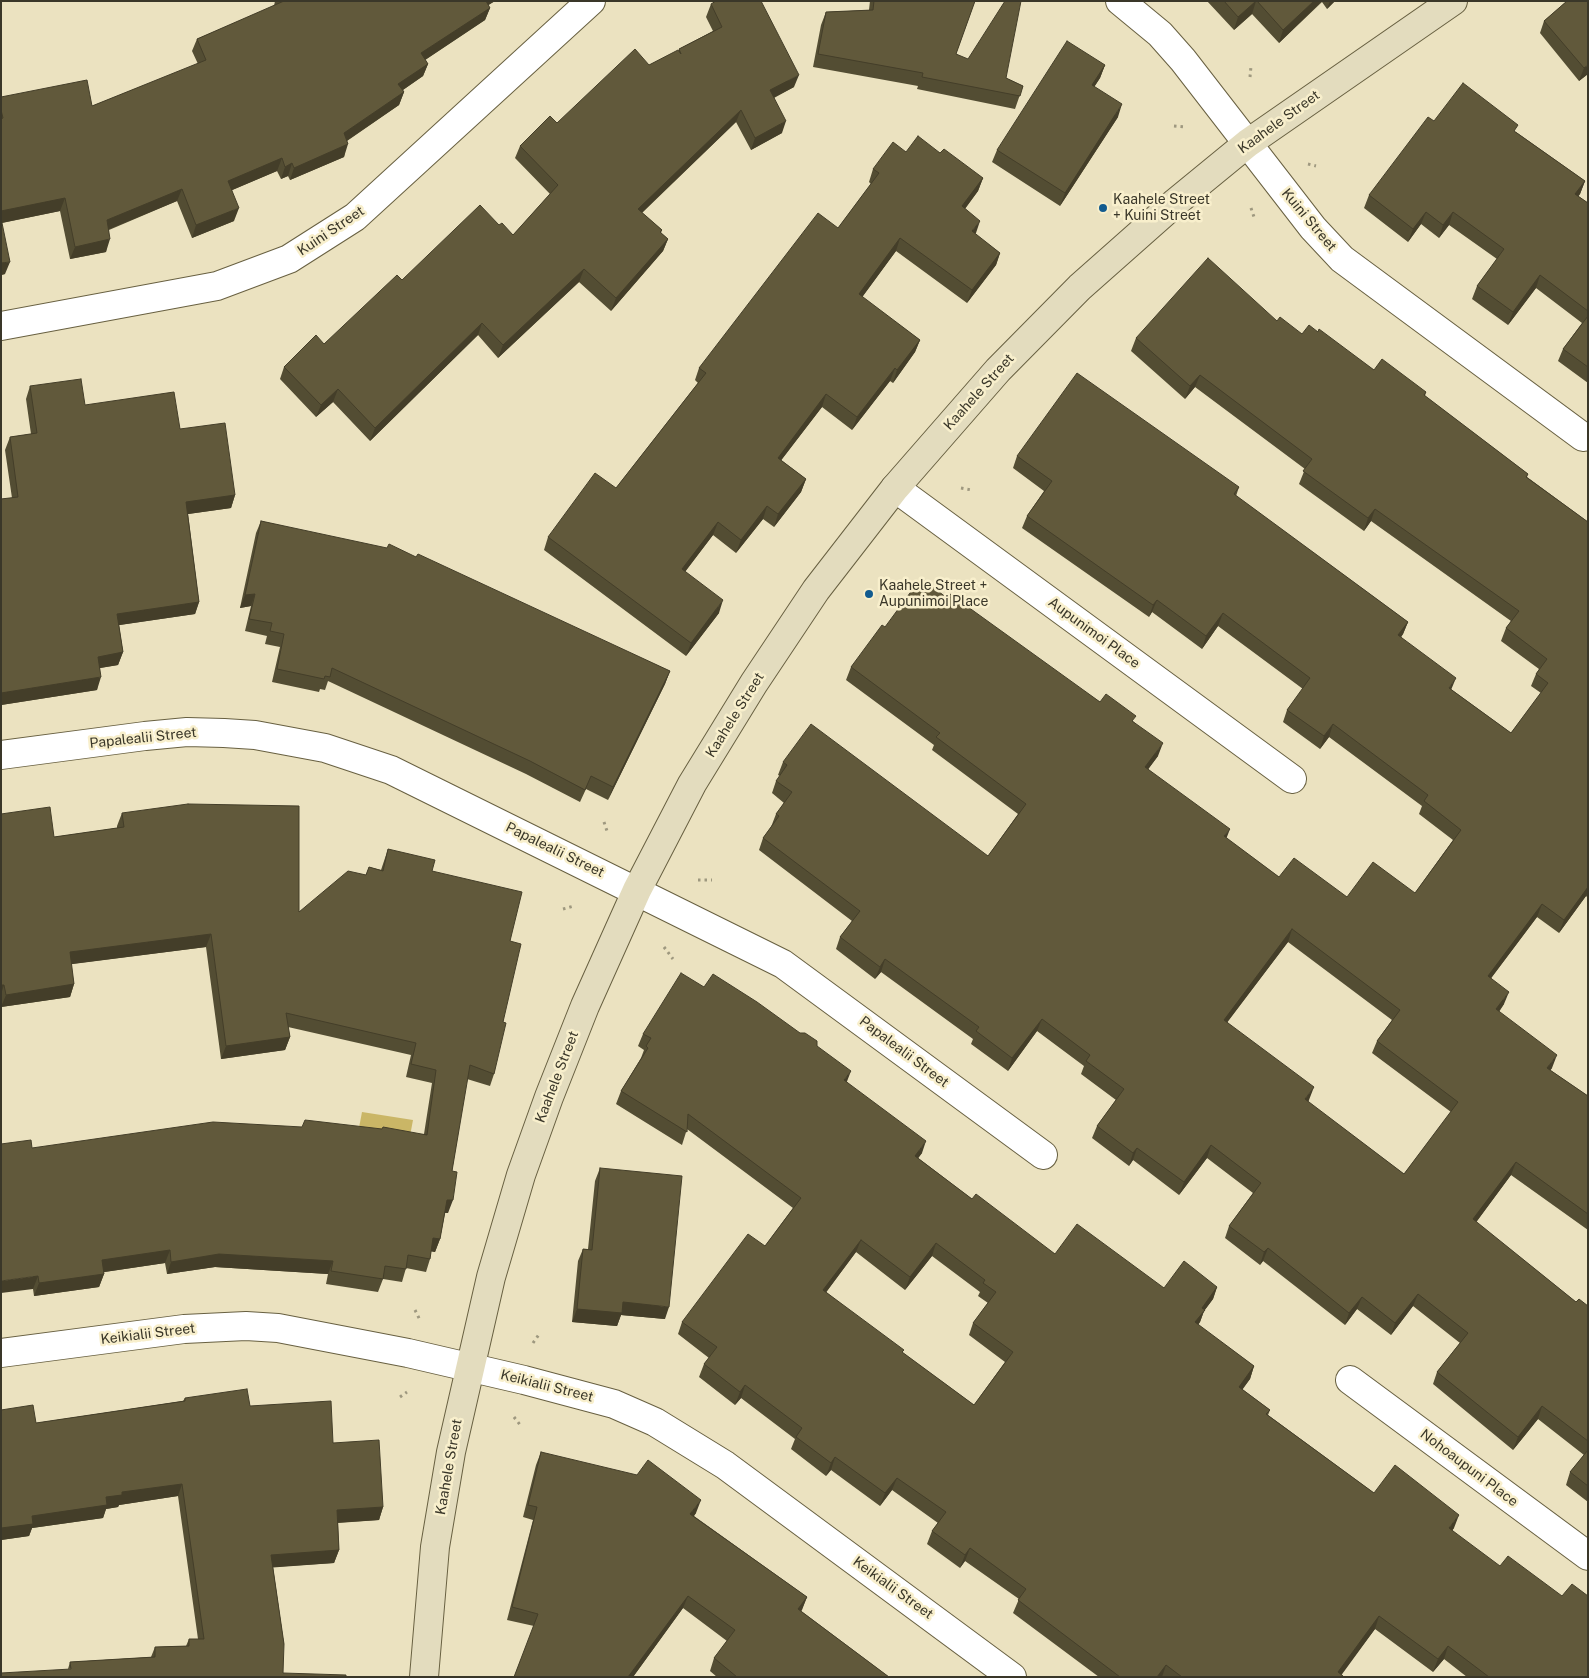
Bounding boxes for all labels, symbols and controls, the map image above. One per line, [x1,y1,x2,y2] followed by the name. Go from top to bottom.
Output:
[1235,87,1323,157] street label: Kaahele Street
[1278,185,1340,255] street label: Kuini Street
[1113,192,1210,224] place label: Kaahele Street + Kuini Street
[1097,202,1109,214] marker: Kaahele Street + Kuini Street
[294,203,368,259] street label: Kuini Street
[940,350,1018,434] street label: Kaahele Street
[879,578,988,610] place label: Kaahele Street + Aupunimoi Place
[863,588,875,600] marker: Kaahele Street + Aupunimoi Place
[1045,594,1143,672] street label: Aupunimoi Place
[702,669,768,761] street label: Kaahele Street
[89,724,197,752] street label: Papalealii Street
[503,819,607,881] street label: Papalealii Street
[856,1013,952,1091] street label: Papalealii Street
[532,1029,582,1125] street label: Kaahele Street
[100,1320,196,1348] street label: Keikialii Street
[499,1366,595,1406] street label: Keikialii Street
[432,1418,466,1516] street label: Kaahele Street
[1417,1426,1521,1510] street label: Nohoaupuni Place
[850,1553,936,1623] street label: Keikialii Street

